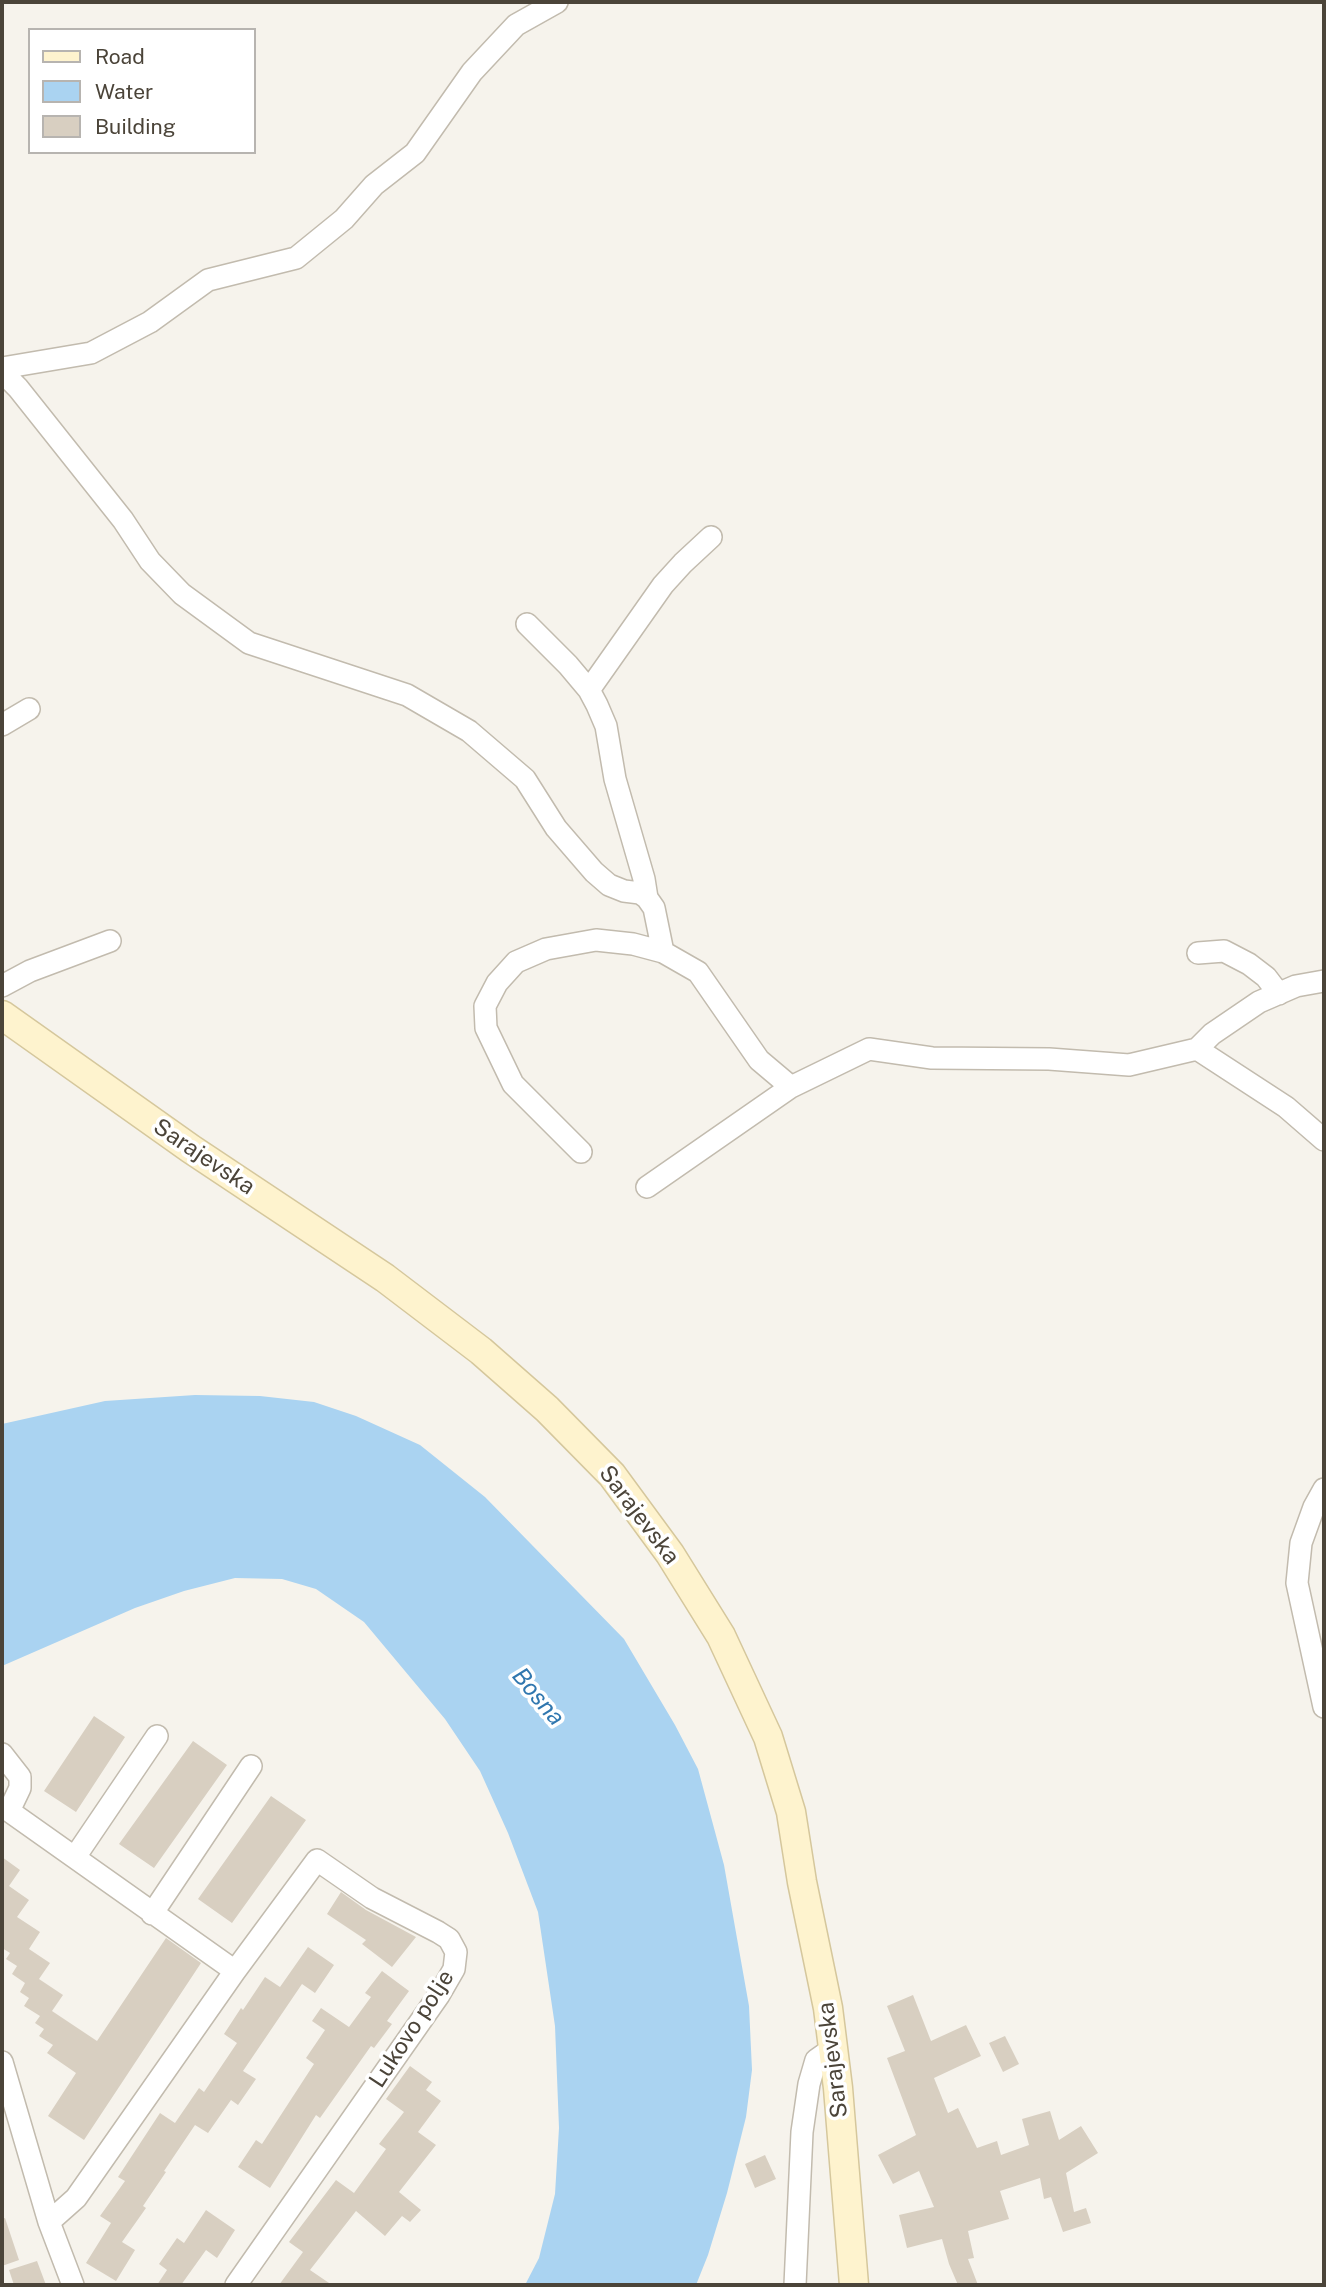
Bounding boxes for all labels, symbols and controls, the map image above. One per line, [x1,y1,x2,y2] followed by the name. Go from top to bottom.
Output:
[28,28,256,154] legend
[95,44,145,69] text: Road
[95,79,153,104] text: Water
[95,114,176,139] text: Building
[148,1113,260,1201] street label: Sarajevska
[593,1460,685,1570] street label: Sarajevska
[506,1662,570,1732] water label: Bosna
[364,1965,460,2093] street label: Lukovo polje
[812,2000,854,2120] street label: Sarajevska

